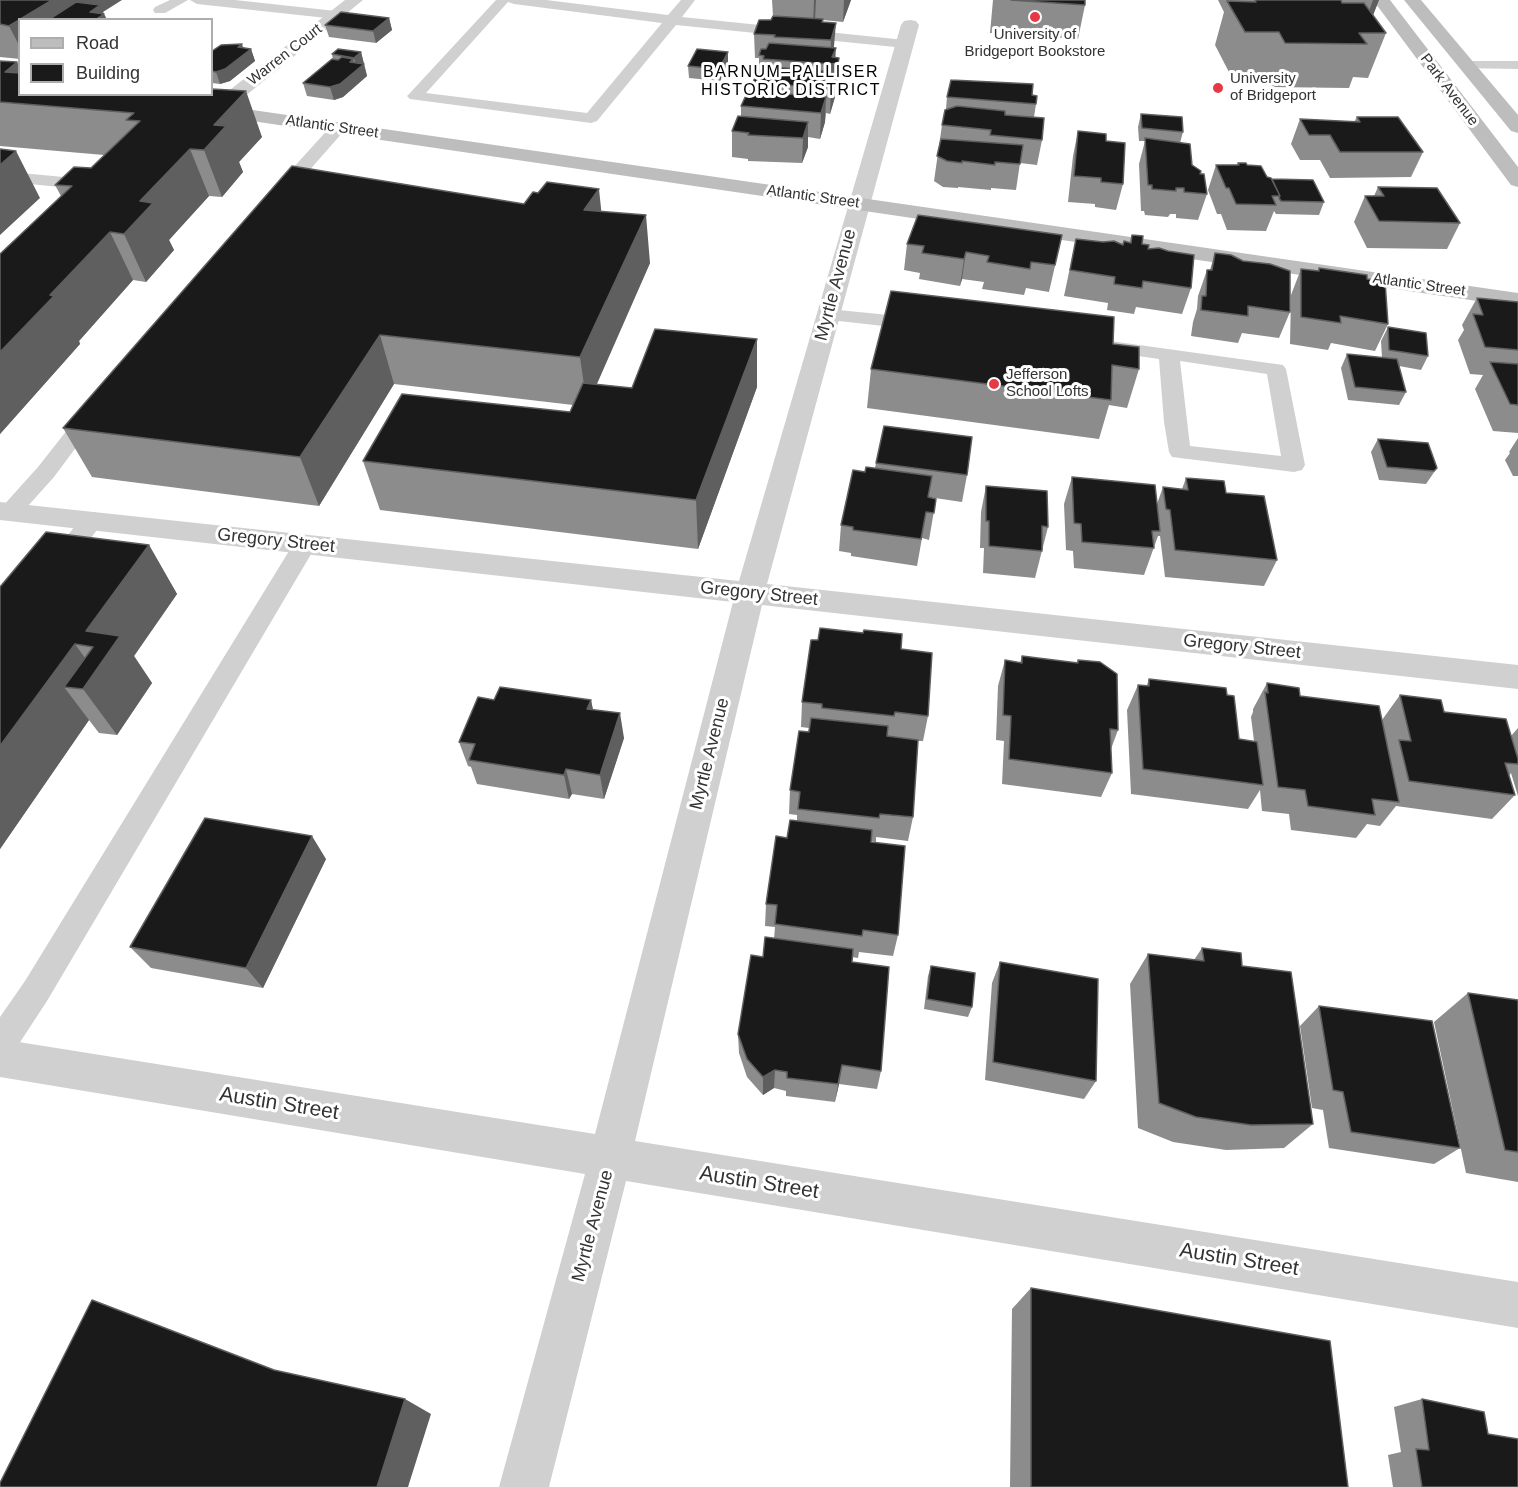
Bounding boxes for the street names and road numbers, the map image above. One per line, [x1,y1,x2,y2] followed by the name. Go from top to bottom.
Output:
[244,20,326,90] street label: Warren Court
[1416,50,1482,130] street label: Park Avenue
[285,112,379,142] street label: Atlantic Street
[766,182,860,212] street label: Atlantic Street
[811,227,861,343] street label: Myrtle Avenue
[1372,270,1466,300] street label: Atlantic Street
[216,524,336,558] street label: Gregory Street
[699,577,819,611] street label: Gregory Street
[1182,630,1302,664] street label: Gregory Street
[686,696,734,812] street label: Myrtle Avenue
[218,1082,340,1126] street label: Austin Street
[698,1161,820,1205] street label: Austin Street
[568,1168,618,1284] street label: Myrtle Avenue
[1178,1238,1300,1282] street label: Austin Street

